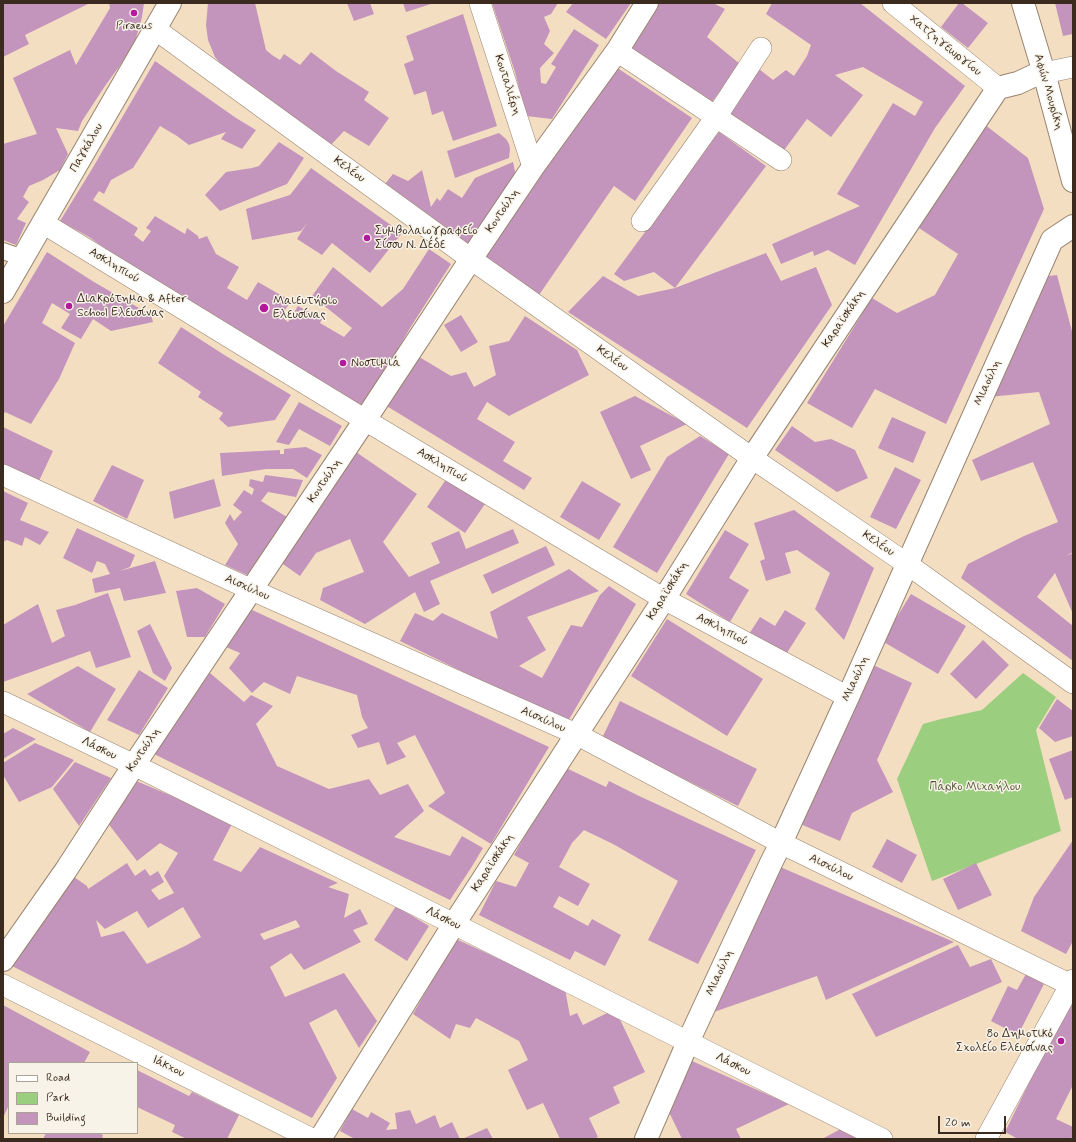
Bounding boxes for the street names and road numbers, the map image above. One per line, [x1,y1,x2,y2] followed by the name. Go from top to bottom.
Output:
[906,12,984,80] street label: Χατζηγεωργίου
[1030,52,1066,132] street label: Αφών Μουρίκη
[490,53,524,117] street label: Κουταλιέρη
[67,121,107,175] street label: Παγκάλου
[330,154,368,186] street label: Κελέου
[483,186,523,236] street label: Κοντούλη
[86,245,142,287] street label: Ασκληπιού
[819,287,869,351] street label: Καραϊσκάκη
[593,343,631,375] street label: Κελέου
[971,358,1005,408] street label: Μιαούλη
[414,445,470,487] street label: Ασκληπιού
[305,456,345,506] street label: Κοντούλη
[859,528,897,560] street label: Κελέου
[644,559,692,623] street label: Καραϊσκάκη
[222,572,272,604] street label: Αισχύλου
[694,610,750,650] street label: Ασκληπιού
[839,654,873,704] street label: Μιαούλη
[518,704,568,736] street label: Αισχύλου
[124,725,164,775] street label: Κοντούλη
[79,734,119,764] street label: Λάσκου
[469,831,517,895] street label: Καραϊσκάκη
[807,851,855,885] street label: Αισχύλου
[423,904,463,934] street label: Λάσκου
[703,948,737,998] street label: Μιαούλη
[713,1050,753,1080] street label: Λάσκου
[149,1053,187,1081] street label: Ιάκχου

